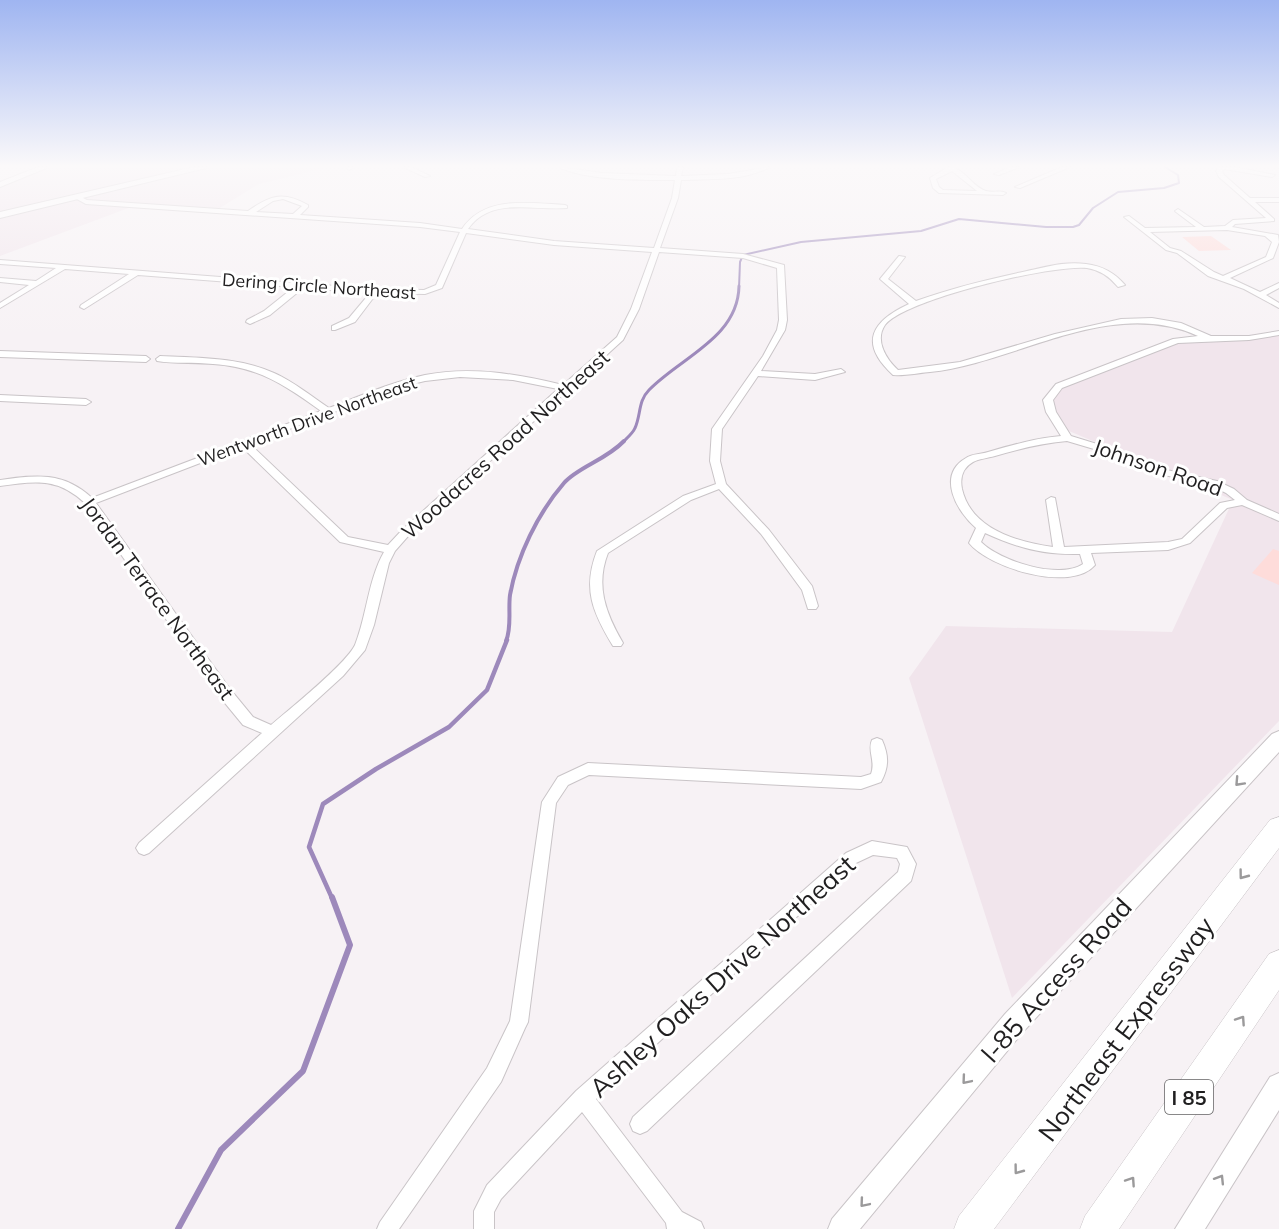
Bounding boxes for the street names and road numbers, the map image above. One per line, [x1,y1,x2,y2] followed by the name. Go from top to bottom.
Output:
[221,268,417,304] street label: Dering Circle Northeast
[396,344,614,544] street label: Woodacres Road Northeast
[194,371,420,471] street label: Wentworth Drive Northeast
[1090,433,1226,501] street label: Johnson Road
[76,492,240,704] street label: Jordan Terrace Northeast
[582,848,862,1104] street label: Ashley Oaks Drive Northeast
[973,891,1139,1069] street label: I-85 Access Road
[1031,910,1221,1148] street label: Northeast Expressway
[1165,1080,1213,1114] road number: I 85

